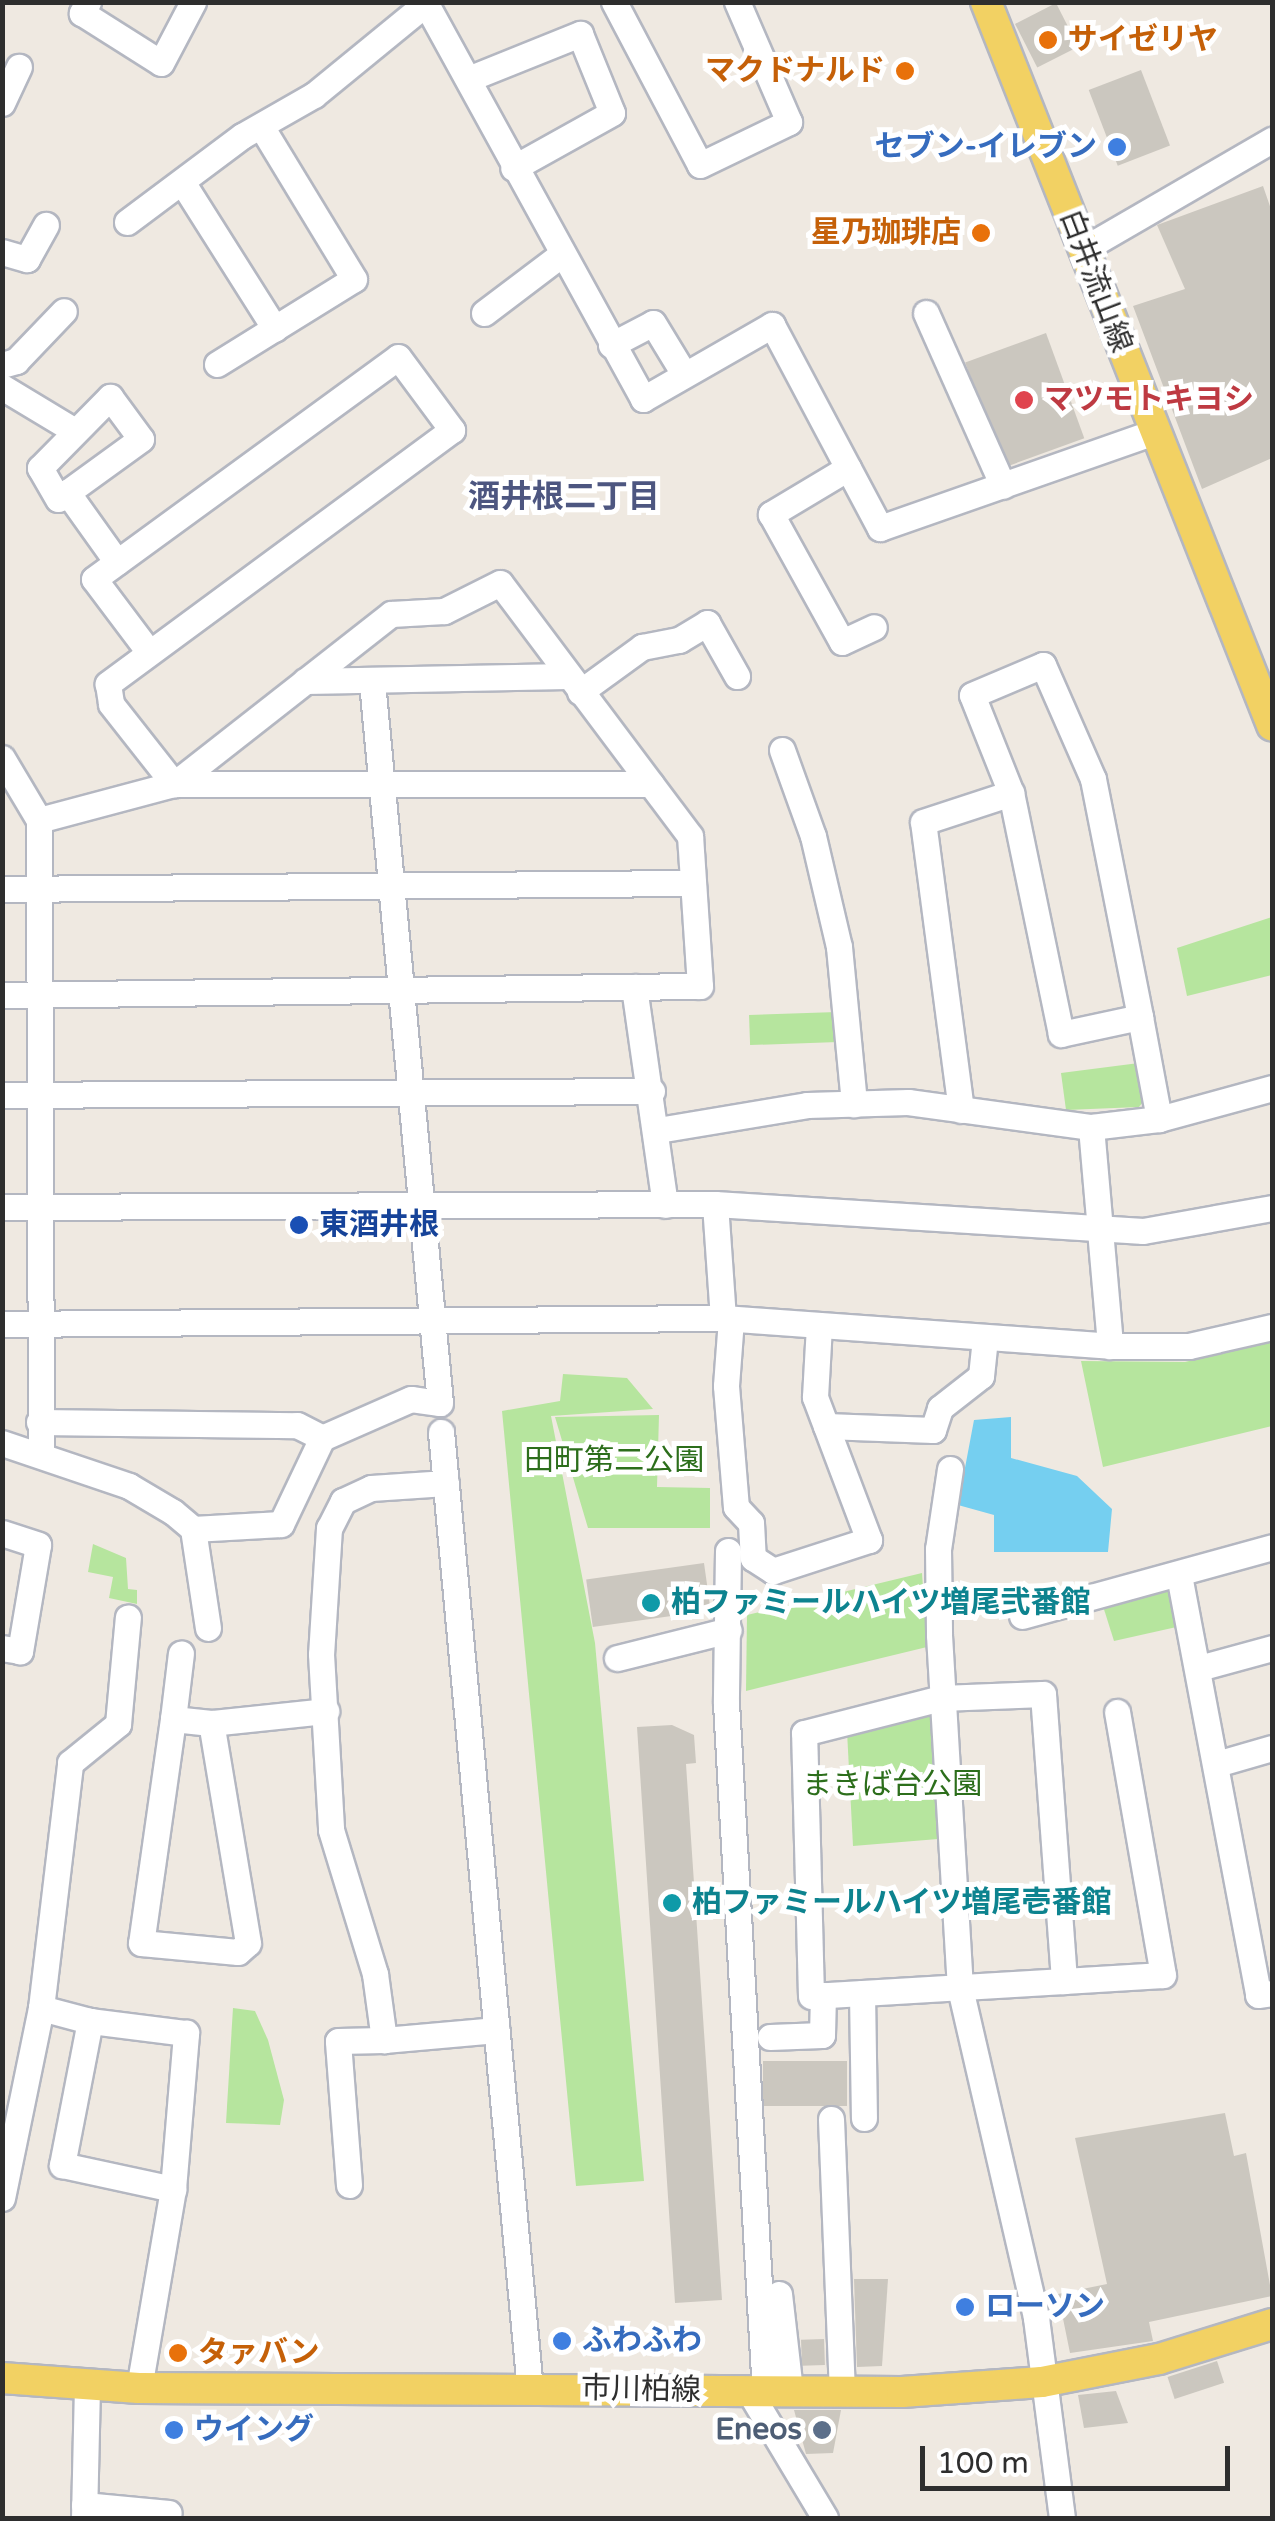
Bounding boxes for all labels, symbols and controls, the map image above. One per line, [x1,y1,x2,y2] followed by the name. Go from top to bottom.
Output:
[1068,22,1218,58] place label: サイゼリヤ
[1037,29,1059,51] marker: サイゼリヤ
[705,53,885,89] place label: マクドナルド
[894,60,916,82] marker: マクドナルド
[875,129,1097,165] place label: セブン-イレブン
[1106,136,1128,158] marker: セブン-イレブン
[1051,205,1139,357] street label: 白井流山線
[811,215,961,251] place label: 星乃珈琲店
[970,222,992,244] marker: 星乃珈琲店
[1044,382,1254,418] place label: マツモトキヨシ
[1013,389,1035,411] marker: マツモトキヨシ
[468,478,660,516] district label: 酒井根二丁目
[319,1207,439,1243] place label: 東酒井根
[288,1214,310,1236] marker: 東酒井根
[524,1443,704,1479] park label: 田町第二公園
[671,1585,1091,1621] place label: 柏ファミールハイツ増尾弐番館
[640,1592,662,1614] marker: 柏ファミールハイツ増尾弐番館
[802,1767,982,1803] park label: まきば台公園
[692,1885,1112,1921] place label: 柏ファミールハイツ増尾壱番館
[661,1892,683,1914] marker: 柏ファミールハイツ増尾壱番館
[985,2289,1105,2325] place label: ローソン
[954,2296,976,2318] marker: ローソン
[582,2323,702,2359] place label: ふわふわ
[551,2330,573,2352] marker: ふわふわ
[198,2335,318,2371] place label: タァバン
[167,2342,189,2364] marker: タァバン
[581,2371,701,2409] street label: 市川柏線
[194,2412,314,2448] place label: ウイング
[715,2412,802,2448] place label: Eneos
[163,2419,185,2441] marker: ウイング
[811,2419,833,2441] marker: Eneos
[925,2426,1235,2488] scale bar
[937,2445,1029,2482] text: 100 m

